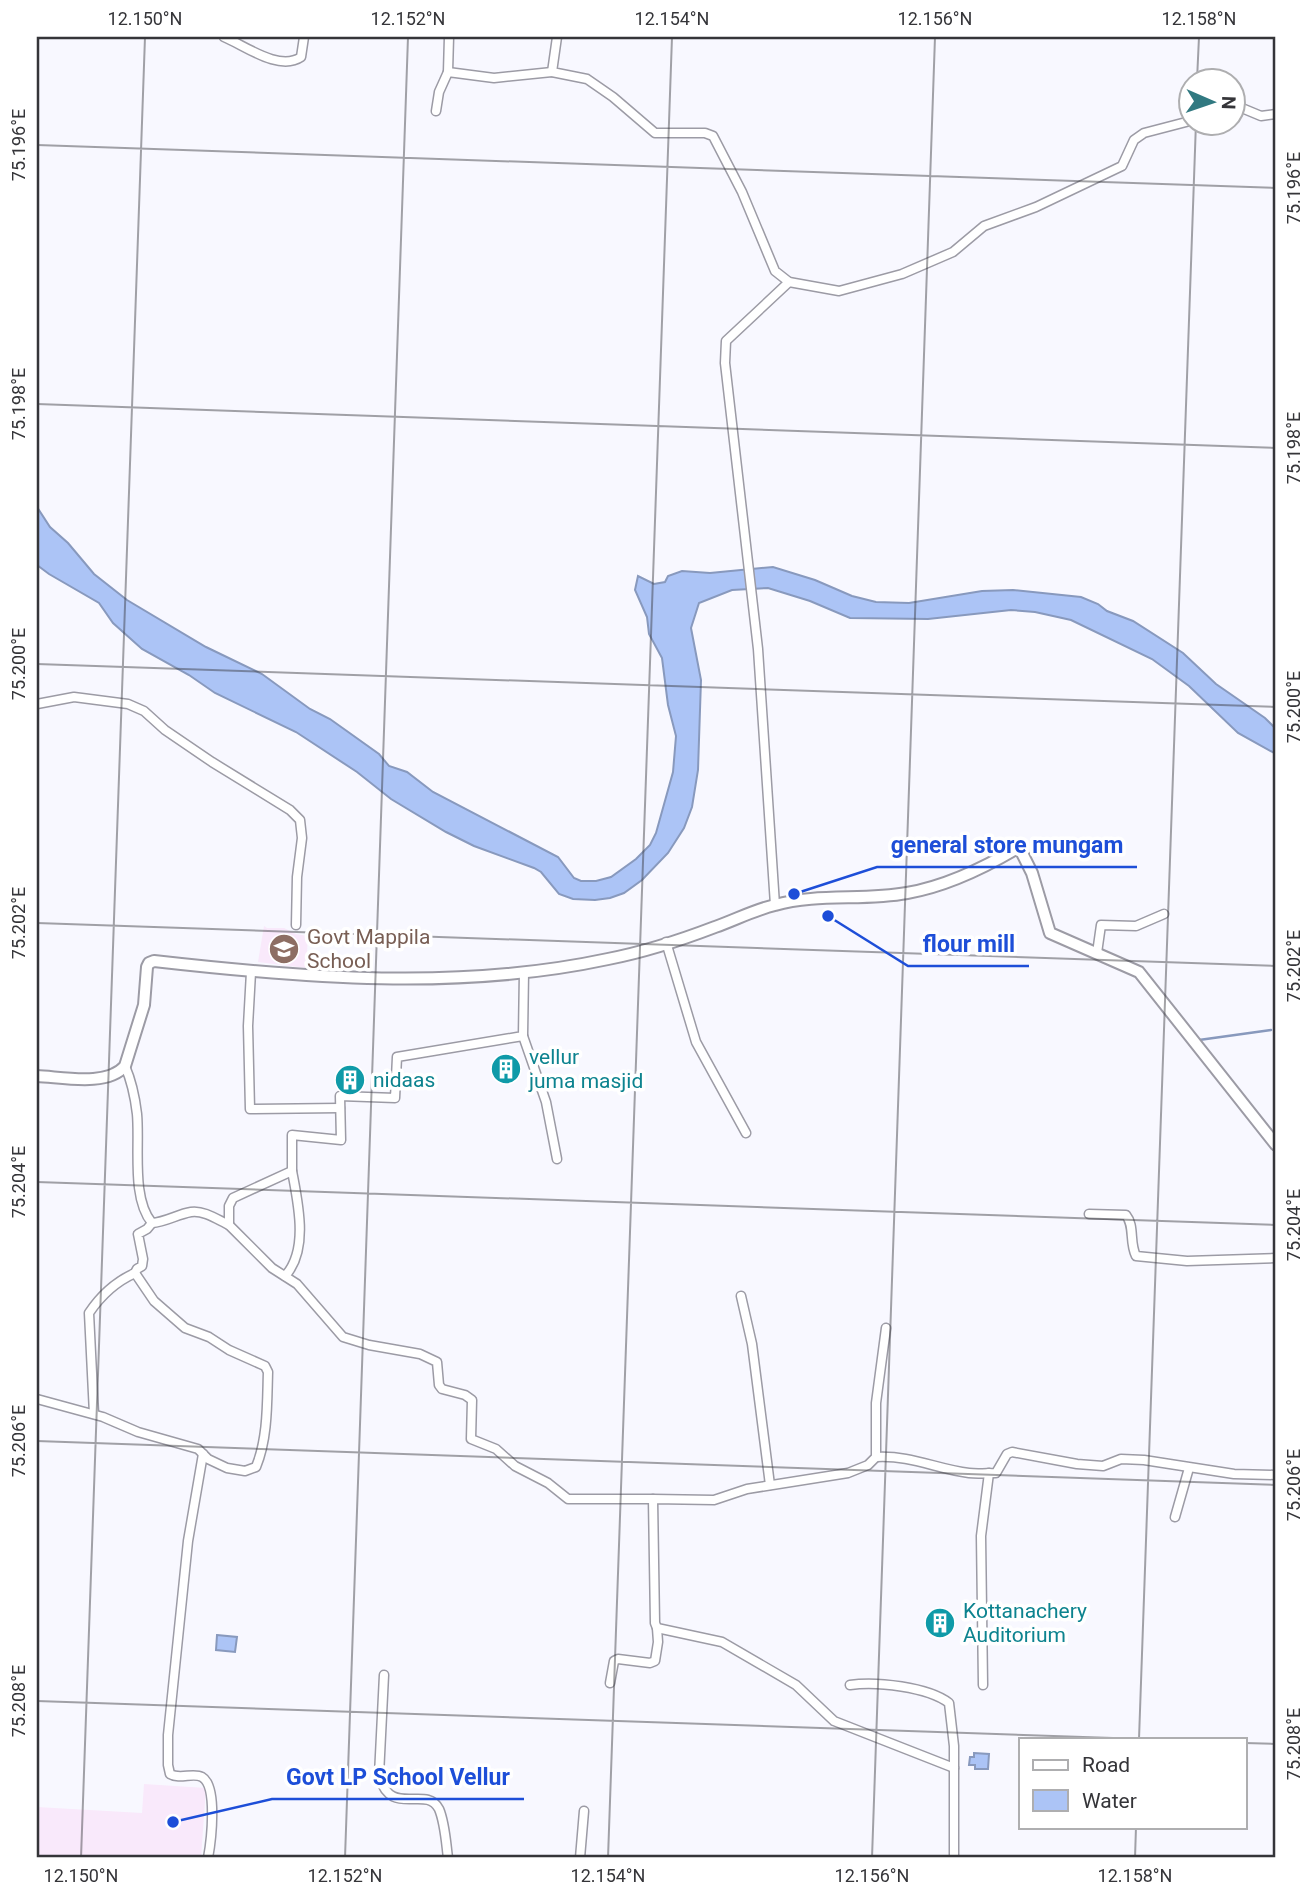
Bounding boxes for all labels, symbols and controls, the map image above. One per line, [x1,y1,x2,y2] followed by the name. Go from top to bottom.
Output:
[108,8,182,29] text: 12.150°N
[371,8,445,29] text: 12.152°N
[635,8,709,29] text: 12.154°N
[898,8,972,29] text: 12.156°N
[1162,8,1236,29] text: 12.158°N
[1176,66,1246,136] north arrow
[1217,95,1240,110] text: N
[8,109,29,181] text: 75.196°E
[1283,152,1304,224] text: 75.196°E
[8,368,29,440] text: 75.198°E
[1283,412,1304,484] text: 75.198°E
[8,628,29,700] text: 75.200°E
[1283,671,1304,743] text: 75.200°E
[877,823,1137,867] callout: general store mungam
[891,832,1123,859] text: general store mungam
[8,887,29,959] text: 75.202°E
[908,922,1029,966] callout: flour mill
[307,925,430,973] place label: Govt Mappila School
[1283,930,1304,1002] text: 75.202°E
[923,931,1015,958] text: flour mill
[267,932,301,966] school or university icon: Govt Mappila School
[528,1045,643,1093] place label: vellur juma masjid
[489,1052,523,1086] building icon: vellur juma masjid
[333,1063,367,1097] building icon: nidaas
[373,1068,435,1092] place label: nidaas
[8,1146,29,1218] text: 75.204°E
[1283,1189,1304,1261] text: 75.204°E
[8,1405,29,1477] text: 75.206°E
[1283,1449,1304,1521] text: 75.206°E
[963,1599,1087,1647] place label: Kottanachery Auditorium
[923,1606,957,1640] building icon: Kottanachery Auditorium
[8,1665,29,1737] text: 75.208°E
[1283,1708,1304,1780] text: 75.208°E
[1019,1738,1246,1828] legend
[1082,1753,1130,1777] text: Road
[272,1755,524,1799] callout: Govt LP School Vellur
[286,1764,510,1791] text: Govt LP School Vellur
[1082,1789,1137,1813] text: Water
[44,1865,118,1886] text: 12.150°N
[308,1865,382,1886] text: 12.152°N
[571,1865,645,1886] text: 12.154°N
[835,1865,909,1886] text: 12.156°N
[1098,1865,1172,1886] text: 12.158°N

